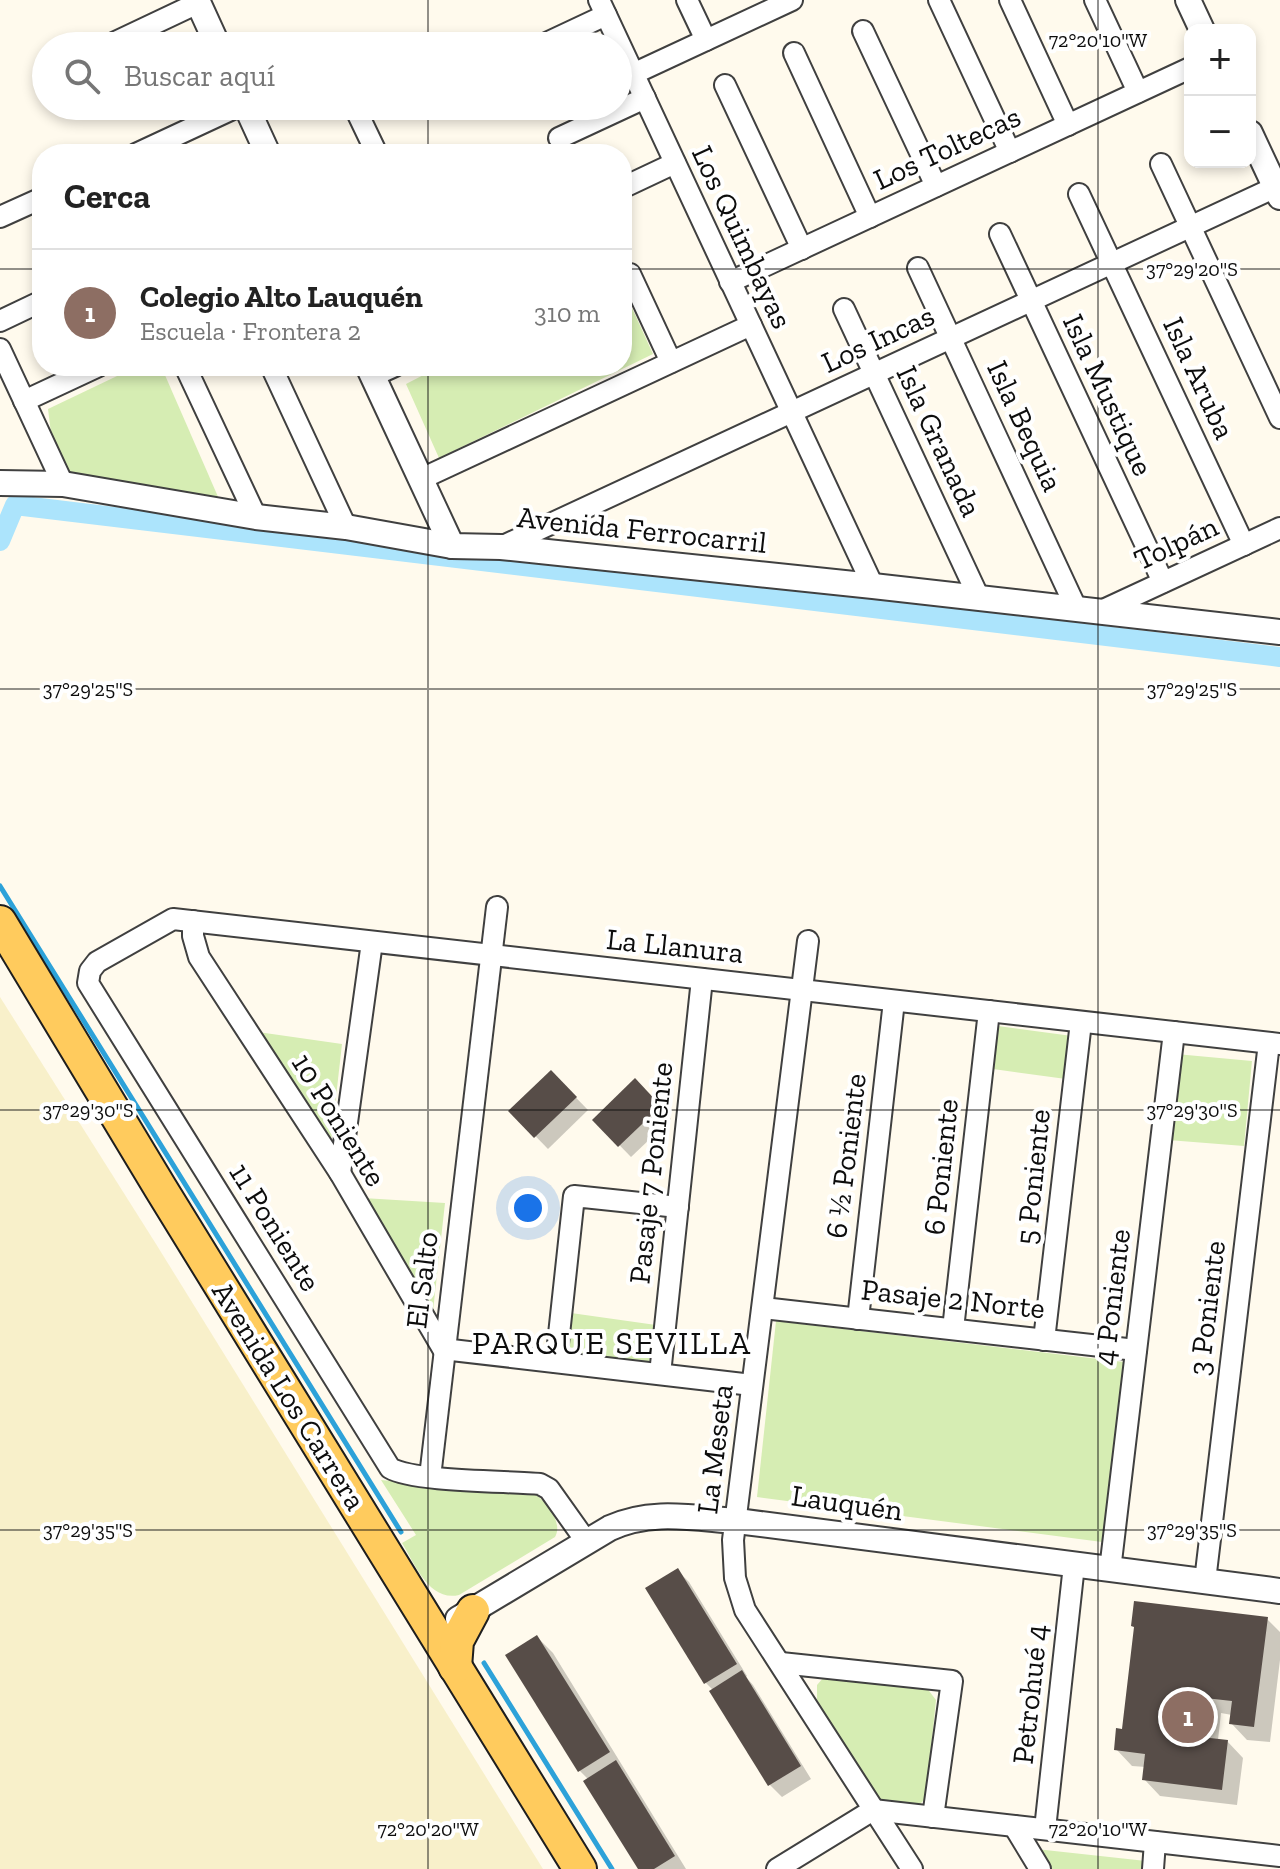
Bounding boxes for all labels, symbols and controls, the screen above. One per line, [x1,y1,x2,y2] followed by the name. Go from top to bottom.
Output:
[1184,24,1256,168] map controls
[1184,24,1256,96] button: +
[1049,28,1148,52] text: 72°20'10"W
[32,32,632,120] search box
[60,54,104,98] icon: search
[124,58,275,94] text: Buscar aquí
[1184,96,1256,168] button: −
[868,98,1026,198] street label: Los Toltecas
[684,140,800,334] street label: Los Quimbayas
[64,176,151,217] text: Cerca
[1146,257,1238,281] text: 37°29'20"S
[140,279,423,315] text: Colegio Alto Lauquén
[85,297,95,329] text: 1
[534,297,600,329] text: 310 m
[816,297,940,381] street label: Los Incas
[1055,308,1161,482] street label: Isla Mustique
[1155,311,1243,445] street label: Isla Aruba
[140,315,361,347] text: Escuela · Frontera 2
[979,355,1071,497] street label: Isla Bequia
[888,360,990,522] street label: Isla Granada
[515,499,769,561] street label: Avenida Ferrocarril
[1128,508,1224,578] street label: Tolpán
[43,677,133,701] text: 37°29'25"S
[1147,677,1237,701] text: 37°29'25"S
[605,921,745,971] street label: La Llanura
[284,1047,394,1193] street label: 10 Poniente
[621,1060,681,1286] street label: Pasaje 7 Poniente
[818,1071,874,1241] street label: 6 ½ Poniente
[916,1097,966,1237] street label: 6 Poniente
[42,1098,134,1122] text: 37°29'30"S
[1146,1098,1238,1122] text: 37°29'30"S
[1008,1107,1058,1247] street label: 5 Poniente
[222,1156,328,1298] street label: 11 Poniente
[508,1188,548,1228] your location
[1086,1227,1138,1367] street label: 4 Poniente
[398,1229,446,1331] street label: El Salto
[1181,1239,1233,1377] street label: 3 Poniente
[859,1271,1047,1327] street label: Pasaje 2 Norte
[204,1275,374,1517] street label: Avenida Los Carrera
[472,1324,752,1362] district label: PARQUE SEVILLA
[689,1382,741,1516] street label: La Meseta
[789,1477,905,1529] street label: Lauquén
[43,1518,133,1542] text: 37°29'35"S
[1147,1518,1237,1542] text: 37°29'35"S
[1005,1622,1055,1766] street label: Petrohué 4
[1162,1687,1214,1747] pin: 1
[377,1817,479,1841] text: 72°20'20"W
[1049,1817,1148,1841] text: 72°20'10"W

